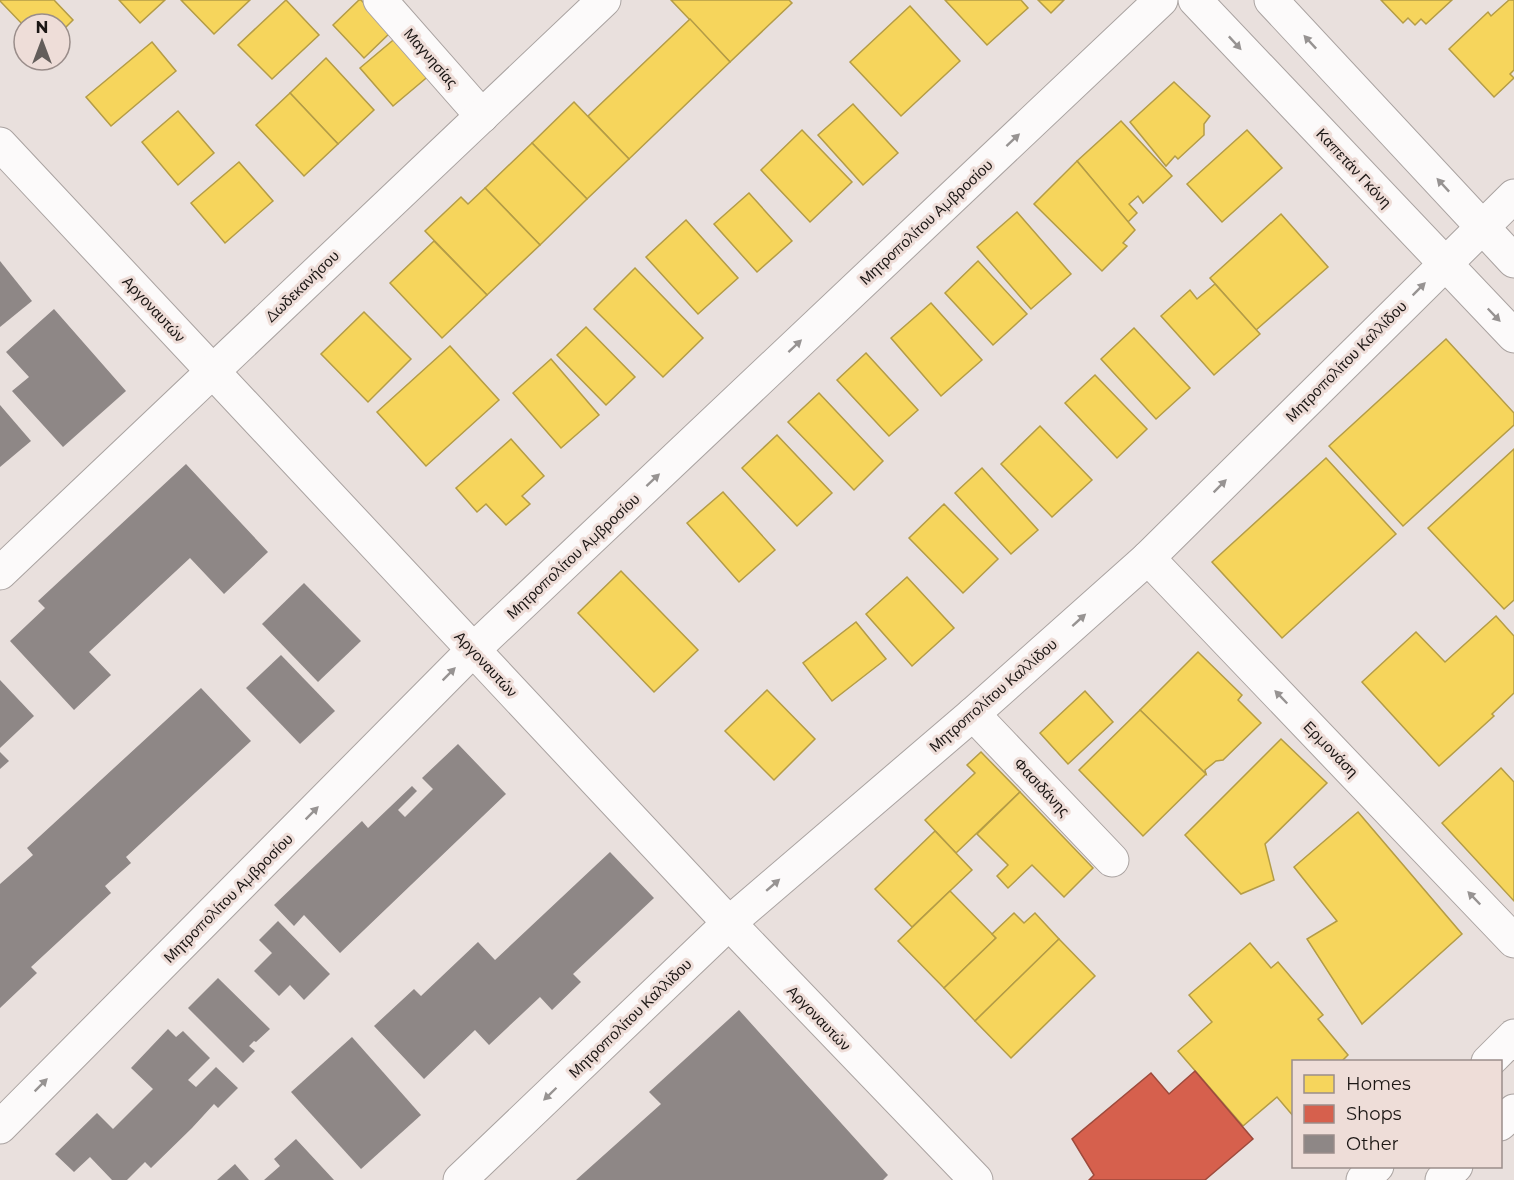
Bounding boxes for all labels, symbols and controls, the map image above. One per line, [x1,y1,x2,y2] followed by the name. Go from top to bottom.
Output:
[12,12,72,72] north arrow
[36,18,48,37] text: N
[400,24,462,92] street label: Μαγνησίας
[1228,35,1242,49] one-way arrow
[1304,35,1317,50] one-way arrow
[1312,124,1396,212] street label: Καπετάν Γκόνη
[1005,134,1020,147] one-way arrow
[855,155,997,289] street label: Μητροπολίτου Αμβροσίου
[1436,177,1450,192] one-way arrow
[261,246,343,326] street label: Δωδεκανήσου
[119,272,189,346] street label: Αργοναυτών
[1411,283,1425,297] one-way arrow
[1281,296,1411,426] street label: Μητροπολίτου Καλλίδου
[1487,307,1501,322] one-way arrow
[787,340,802,353] one-way arrow
[646,473,661,487] one-way arrow
[1213,479,1227,493] one-way arrow
[502,489,644,623] street label: Μητροπολίτου Αμβροσίου
[1071,613,1086,627] one-way arrow
[451,627,521,701] street label: Αργοναυτών
[925,634,1061,756] street label: Μητροπολίτου Καλλίδου
[442,668,456,682] one-way arrow
[1274,690,1288,704] one-way arrow
[1300,717,1362,781] street label: Ερμονάση
[1010,754,1074,820] street label: Φασιδάνης
[304,806,318,820] one-way arrow
[159,829,297,967] street label: Μητροπολίτου Αμβροσίου
[765,879,780,892] one-way arrow
[1467,892,1481,906] one-way arrow
[565,954,695,1082] street label: Μητροπολίτου Καλλίδου
[783,981,855,1055] street label: Αργοναυτών
[1292,1060,1502,1168] legend
[1346,1073,1411,1095] text: Homes
[34,1079,48,1093] one-way arrow
[543,1087,557,1101] one-way arrow
[1346,1103,1402,1125] text: Shops
[1346,1133,1399,1155] text: Other

